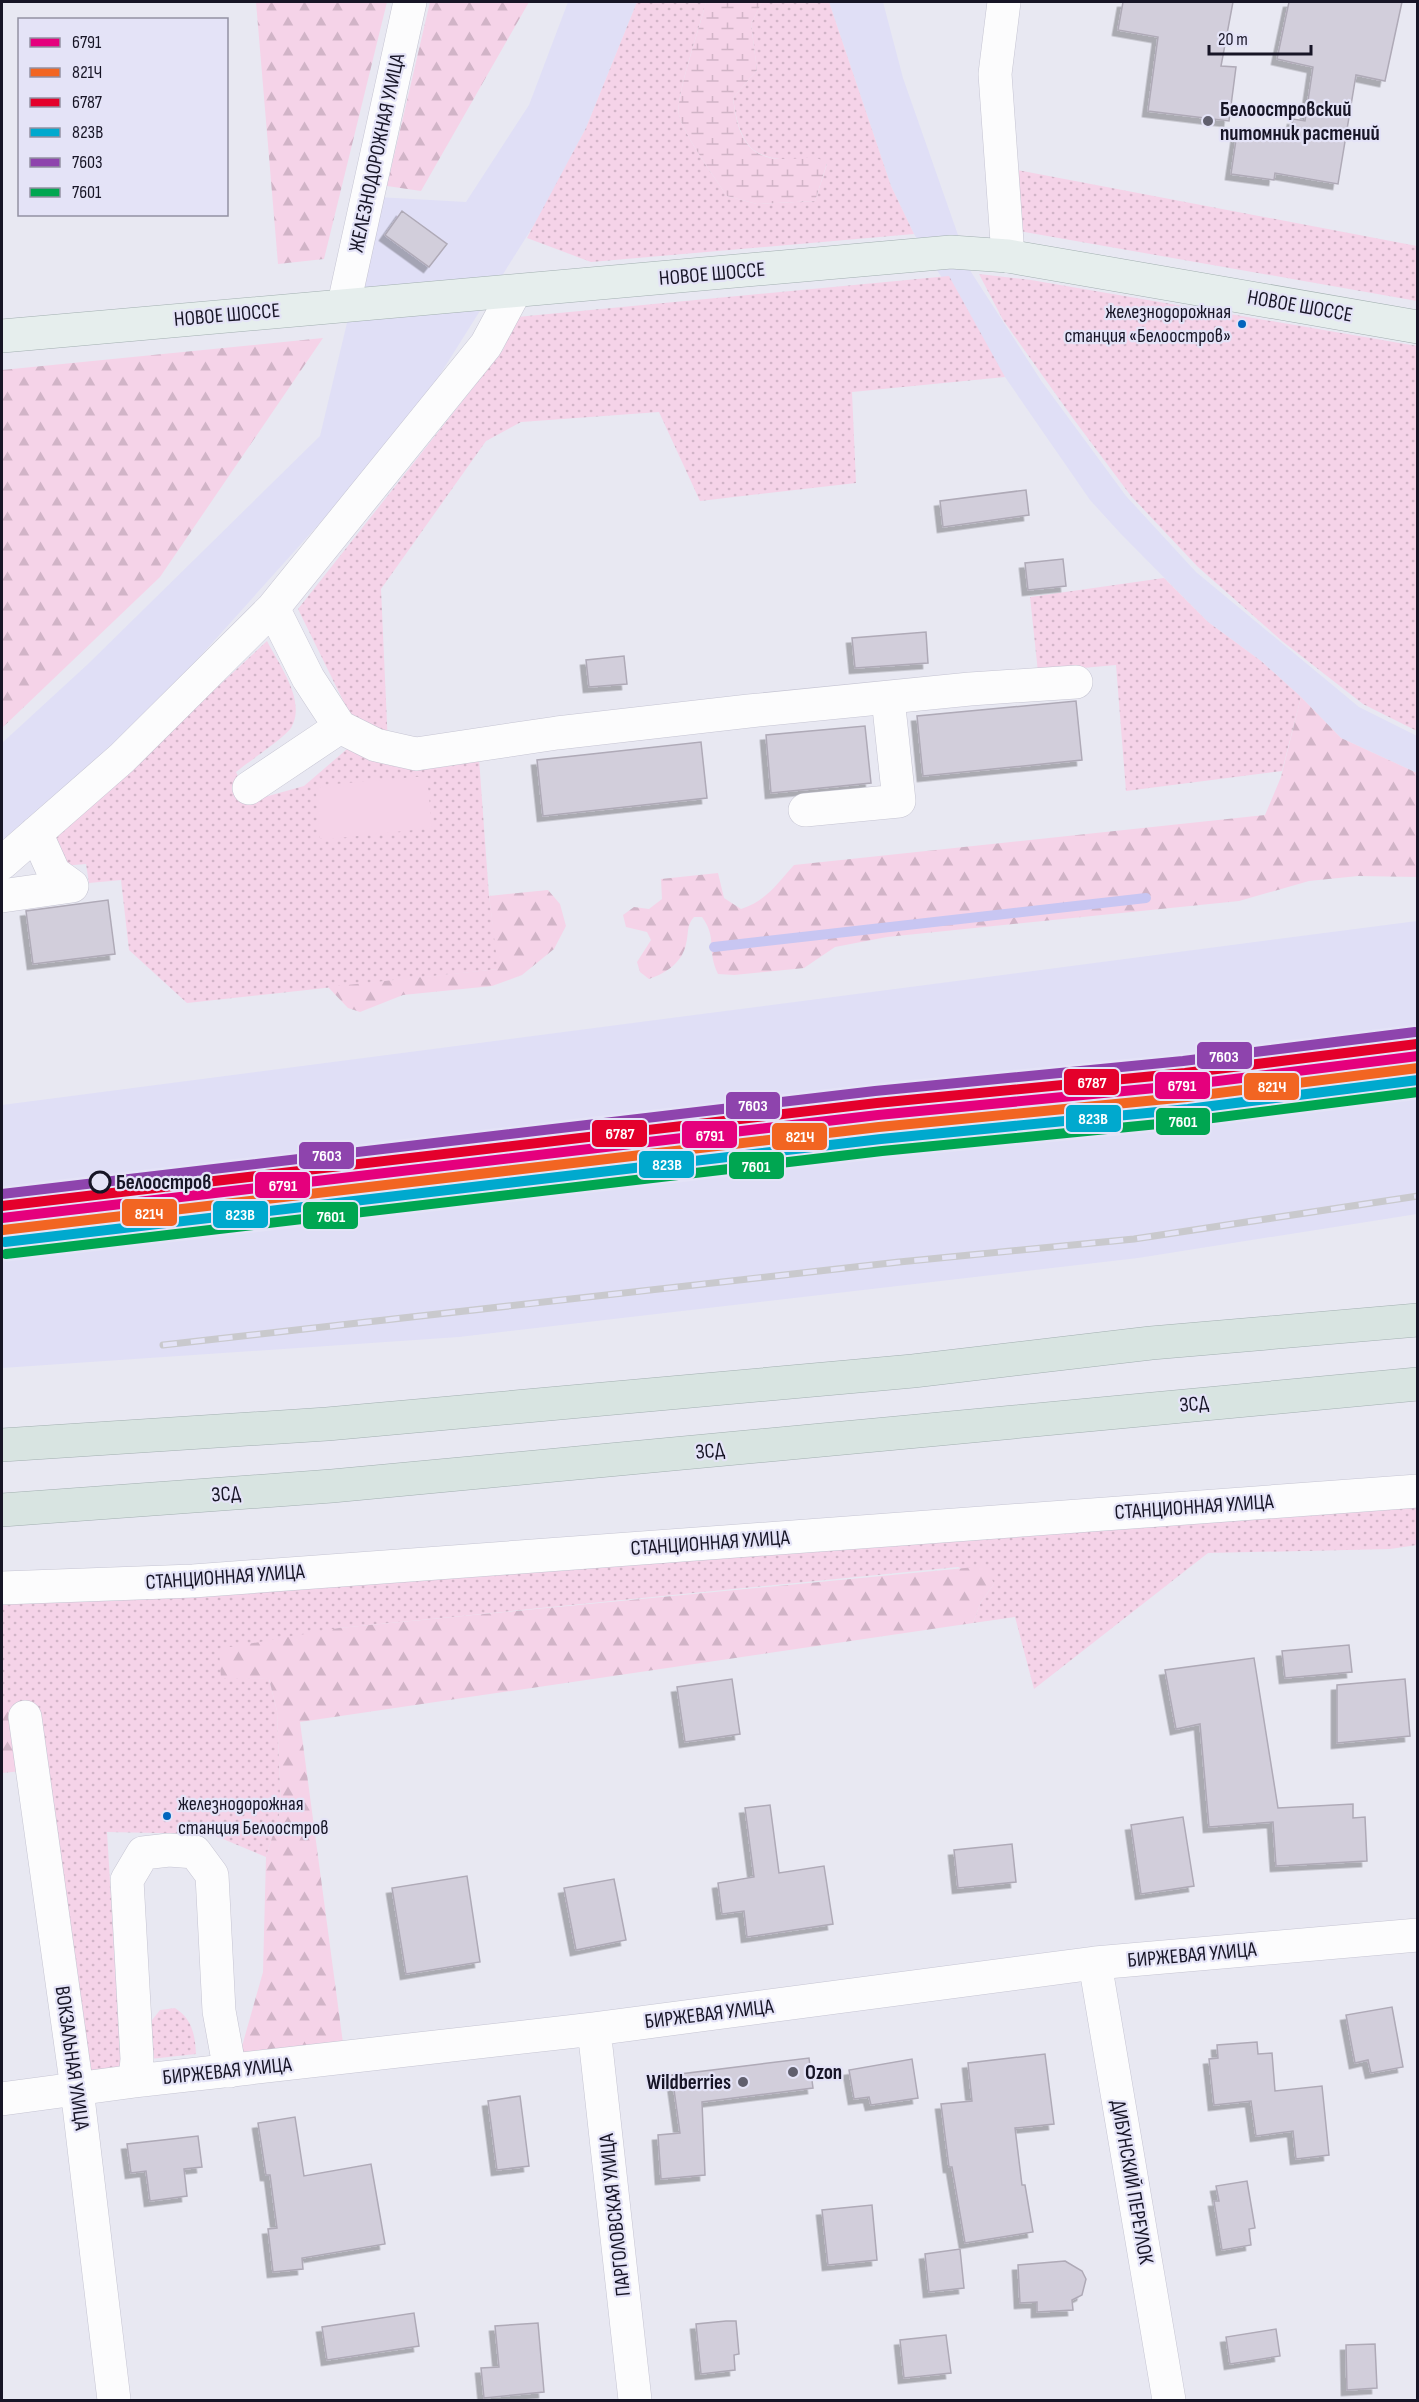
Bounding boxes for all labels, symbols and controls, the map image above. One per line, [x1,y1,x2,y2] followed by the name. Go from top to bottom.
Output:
[18,18,228,216] legend
[1209,18,1311,56] scale bar
[1218,29,1248,50] text: 20 m
[72,32,102,53] text: 6791
[344,50,411,255] street label: ЖЕЛЕЗНОДОРОЖНАЯ УЛИЦА
[72,62,102,83] text: 821Ч
[72,92,103,113] text: 6787
[1220,97,1380,146] place label: Белоостровский питомник растений
[1201,114,1215,128] marker: Белоостровский питомник растений
[72,122,103,143] text: 823В
[72,152,103,173] text: 7603
[72,182,102,203] text: 7601
[658,257,766,291] street label: НОВОЕ ШОССЕ
[1245,284,1355,328] street label: НОВОЕ ШОССЕ
[173,298,281,332] street label: НОВОЕ ШОССЕ
[1064,300,1231,348] place label: железнодорожная станция «Белоостров»
[1236,318,1248,330] marker: железнодорожная станция «Белоостров»
[1196,1041,1253,1070] line badge: 7603
[1209,1048,1239,1067] text: 7603
[1063,1068,1120,1096] line badge: 6787
[1154,1071,1211,1100] line badge: 6791
[1243,1072,1300,1101] line badge: 821Ч
[1078,1074,1106,1093] text: 6787
[1168,1077,1197,1096] text: 6791
[1258,1078,1286,1097] text: 821Ч
[725,1091,781,1120] line badge: 7603
[738,1097,768,1116] text: 7603
[1065,1104,1122,1133] line badge: 823В
[1155,1107,1211,1136] line badge: 7601
[1078,1110,1108,1129] text: 823В
[1169,1113,1198,1132] text: 7601
[591,1119,648,1148] line badge: 6787
[681,1120,738,1149] line badge: 6791
[771,1122,828,1151] line badge: 821Ч
[606,1125,634,1144] text: 6787
[696,1127,725,1146] text: 6791
[786,1128,814,1147] text: 821Ч
[298,1141,355,1170] line badge: 7603
[312,1147,342,1166] text: 7603
[638,1150,695,1179] line badge: 823В
[728,1151,785,1180] line badge: 7601
[652,1156,682,1175] text: 823В
[742,1158,771,1177] text: 7601
[116,1170,211,1195] place label: Белоостров
[89,1171,111,1193] marker: Белоостров
[254,1171,311,1199] line badge: 6791
[269,1177,298,1196] text: 6791
[121,1198,178,1227] line badge: 821Ч
[212,1200,269,1229] line badge: 823В
[302,1201,359,1230] line badge: 7601
[135,1205,163,1224] text: 821Ч
[225,1206,255,1225] text: 823В
[317,1208,346,1227] text: 7601
[1178,1390,1210,1418] street label: ЗСД
[694,1437,726,1465] street label: ЗСД
[210,1481,242,1507] street label: ЗСД
[1114,1489,1275,1525] street label: СТАНЦИОННАЯ УЛИЦА
[630,1525,791,1561] street label: СТАНЦИОННАЯ УЛИЦА
[145,1559,306,1595] street label: СТАНЦИОННАЯ УЛИЦА
[178,1792,329,1840] place label: железнодорожная станция Белоостров
[161,1810,173,1822] marker: железнодорожная станция Белоостров
[1126,1937,1259,1973] street label: БИРЖЕВАЯ УЛИЦА
[50,1984,95,2133] street label: ВОКЗАЛЬНАЯ УЛИЦА
[643,1994,776,2034] street label: БИРЖЕВАЯ УЛИЦА
[161,2052,294,2090] street label: БИРЖЕВАЯ УЛИЦА
[805,2060,842,2085] place label: Ozon
[786,2065,800,2079] marker: Ozon
[646,2070,731,2095] place label: Wildberries
[736,2075,750,2089] marker: Wildberries
[1105,2098,1159,2267] street label: ДИБУНСКИЙ ПЕРЕУЛОК
[594,2131,636,2298] street label: ПАРГОЛОВСКАЯ УЛИЦА

